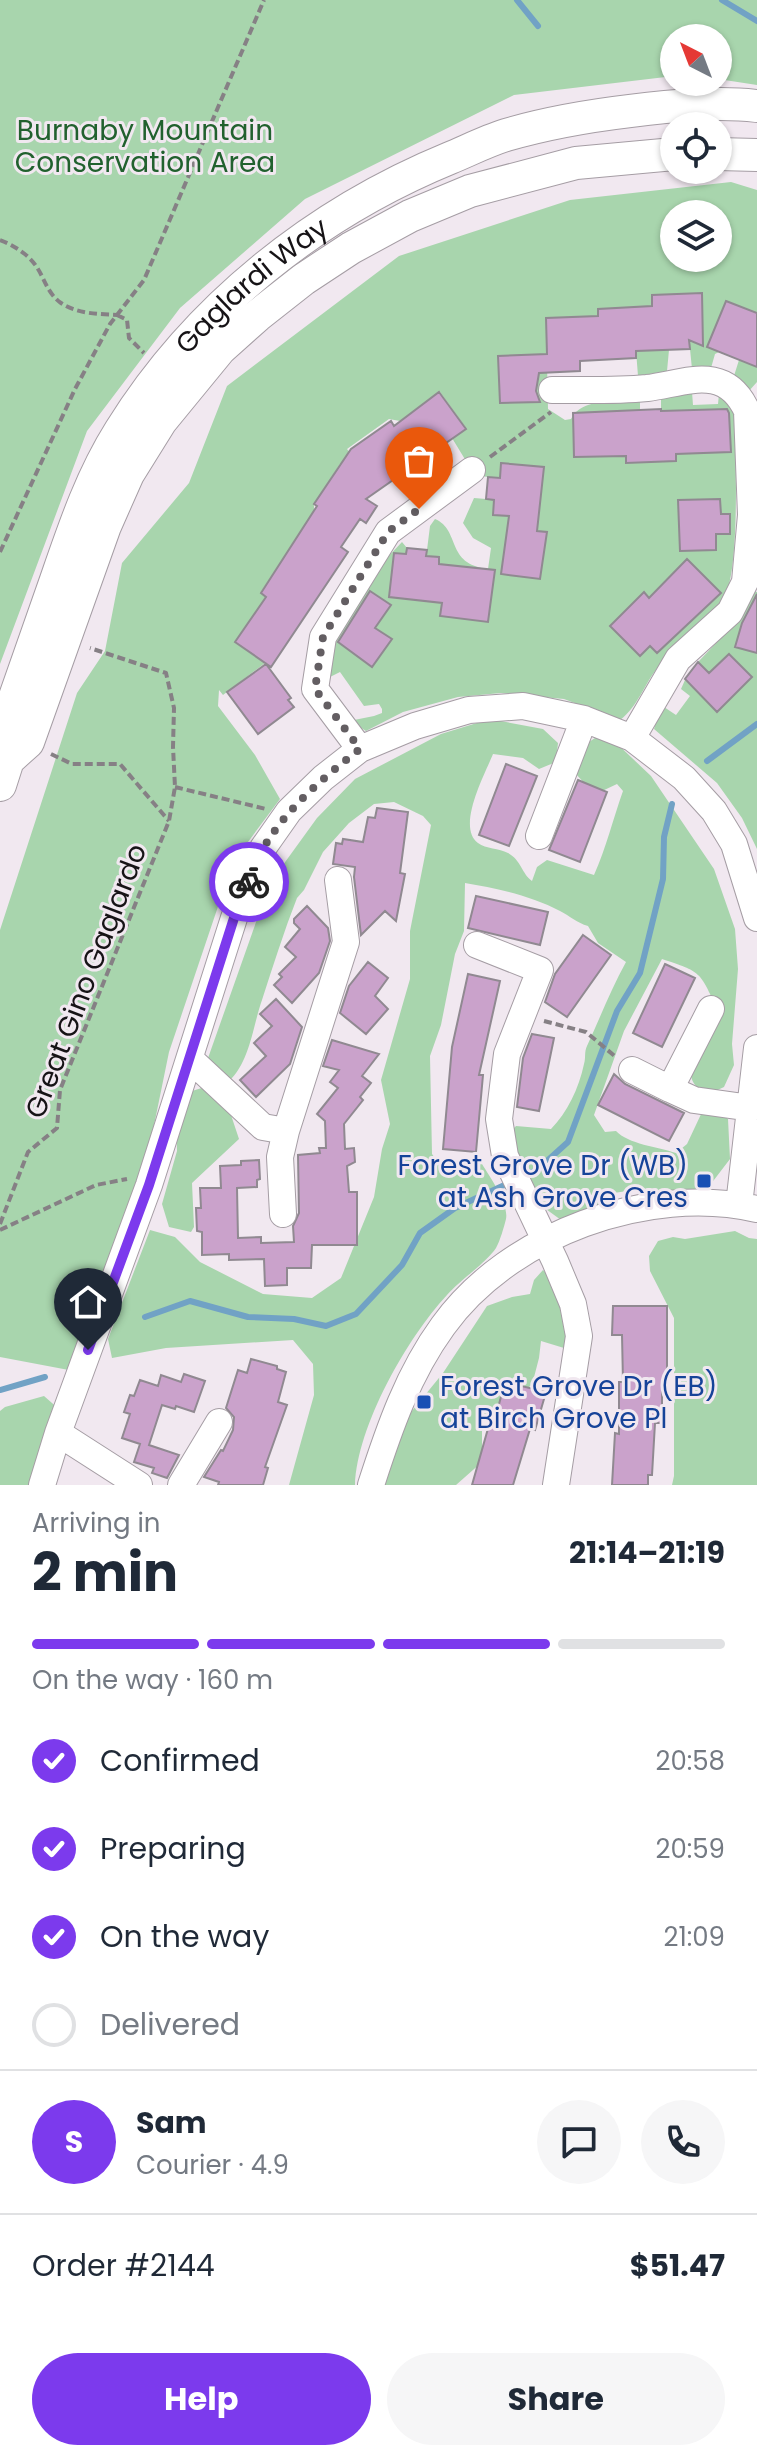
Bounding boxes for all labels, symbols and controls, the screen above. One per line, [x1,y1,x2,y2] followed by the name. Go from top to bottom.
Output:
[660,24,732,96] north arrow
[660,24,732,272] map controls
[15,111,275,182] park label: Burnaby Mountain Conservation Area
[660,112,732,184] button: locate
[660,200,732,272] button: layers
[166,208,336,362] street label: Gaglardi Way
[385,427,453,509] pin
[397,439,441,483] icon: bag
[16,838,156,1124] street label: Great Gino Gaglardo
[209,842,289,922] courier
[227,860,271,904] icon: bike
[398,1146,688,1217] place label: Forest Grove Dr (WB) at Ash Grove Cres
[695,1172,713,1190] marker: Forest Grove Dr (WB) at Ash Grove Cres
[54,1268,122,1350] pin
[66,1280,110,1324] icon: home
[440,1367,717,1438] place label: Forest Grove Dr (EB) at Birch Grove Pl
[415,1393,433,1411] marker: Forest Grove Dr (EB) at Birch Grove Pl
[32,1505,161,1541] text: Arriving in
[569,1531,725,1574] text: 21:14–21:19
[32,1536,178,1609] text: 2 min
[32,1662,273,1698] text: On the way · 160 m
[32,1739,76,1783] icon: check
[100,1739,260,1782] text: Confirmed
[655,1743,725,1779] text: 20:58
[32,1827,76,1871] icon: check
[100,1827,246,1870] text: Preparing
[655,1831,725,1867] text: 20:59
[32,1915,76,1959] icon: check
[100,1915,269,1958] text: On the way
[663,1919,725,1955] text: 21:09
[100,2003,240,2046] text: Delivered
[537,2100,621,2184] button: chat
[641,2100,725,2184] button: phone
[136,2101,207,2144] text: Sam
[65,2120,83,2163] text: S
[136,2147,289,2183] text: Courier · 4.9
[32,2244,215,2287] text: Order #2144
[630,2244,725,2287] text: $51.47
[32,2353,371,2445] button: Help
[387,2353,725,2445] button: Share

